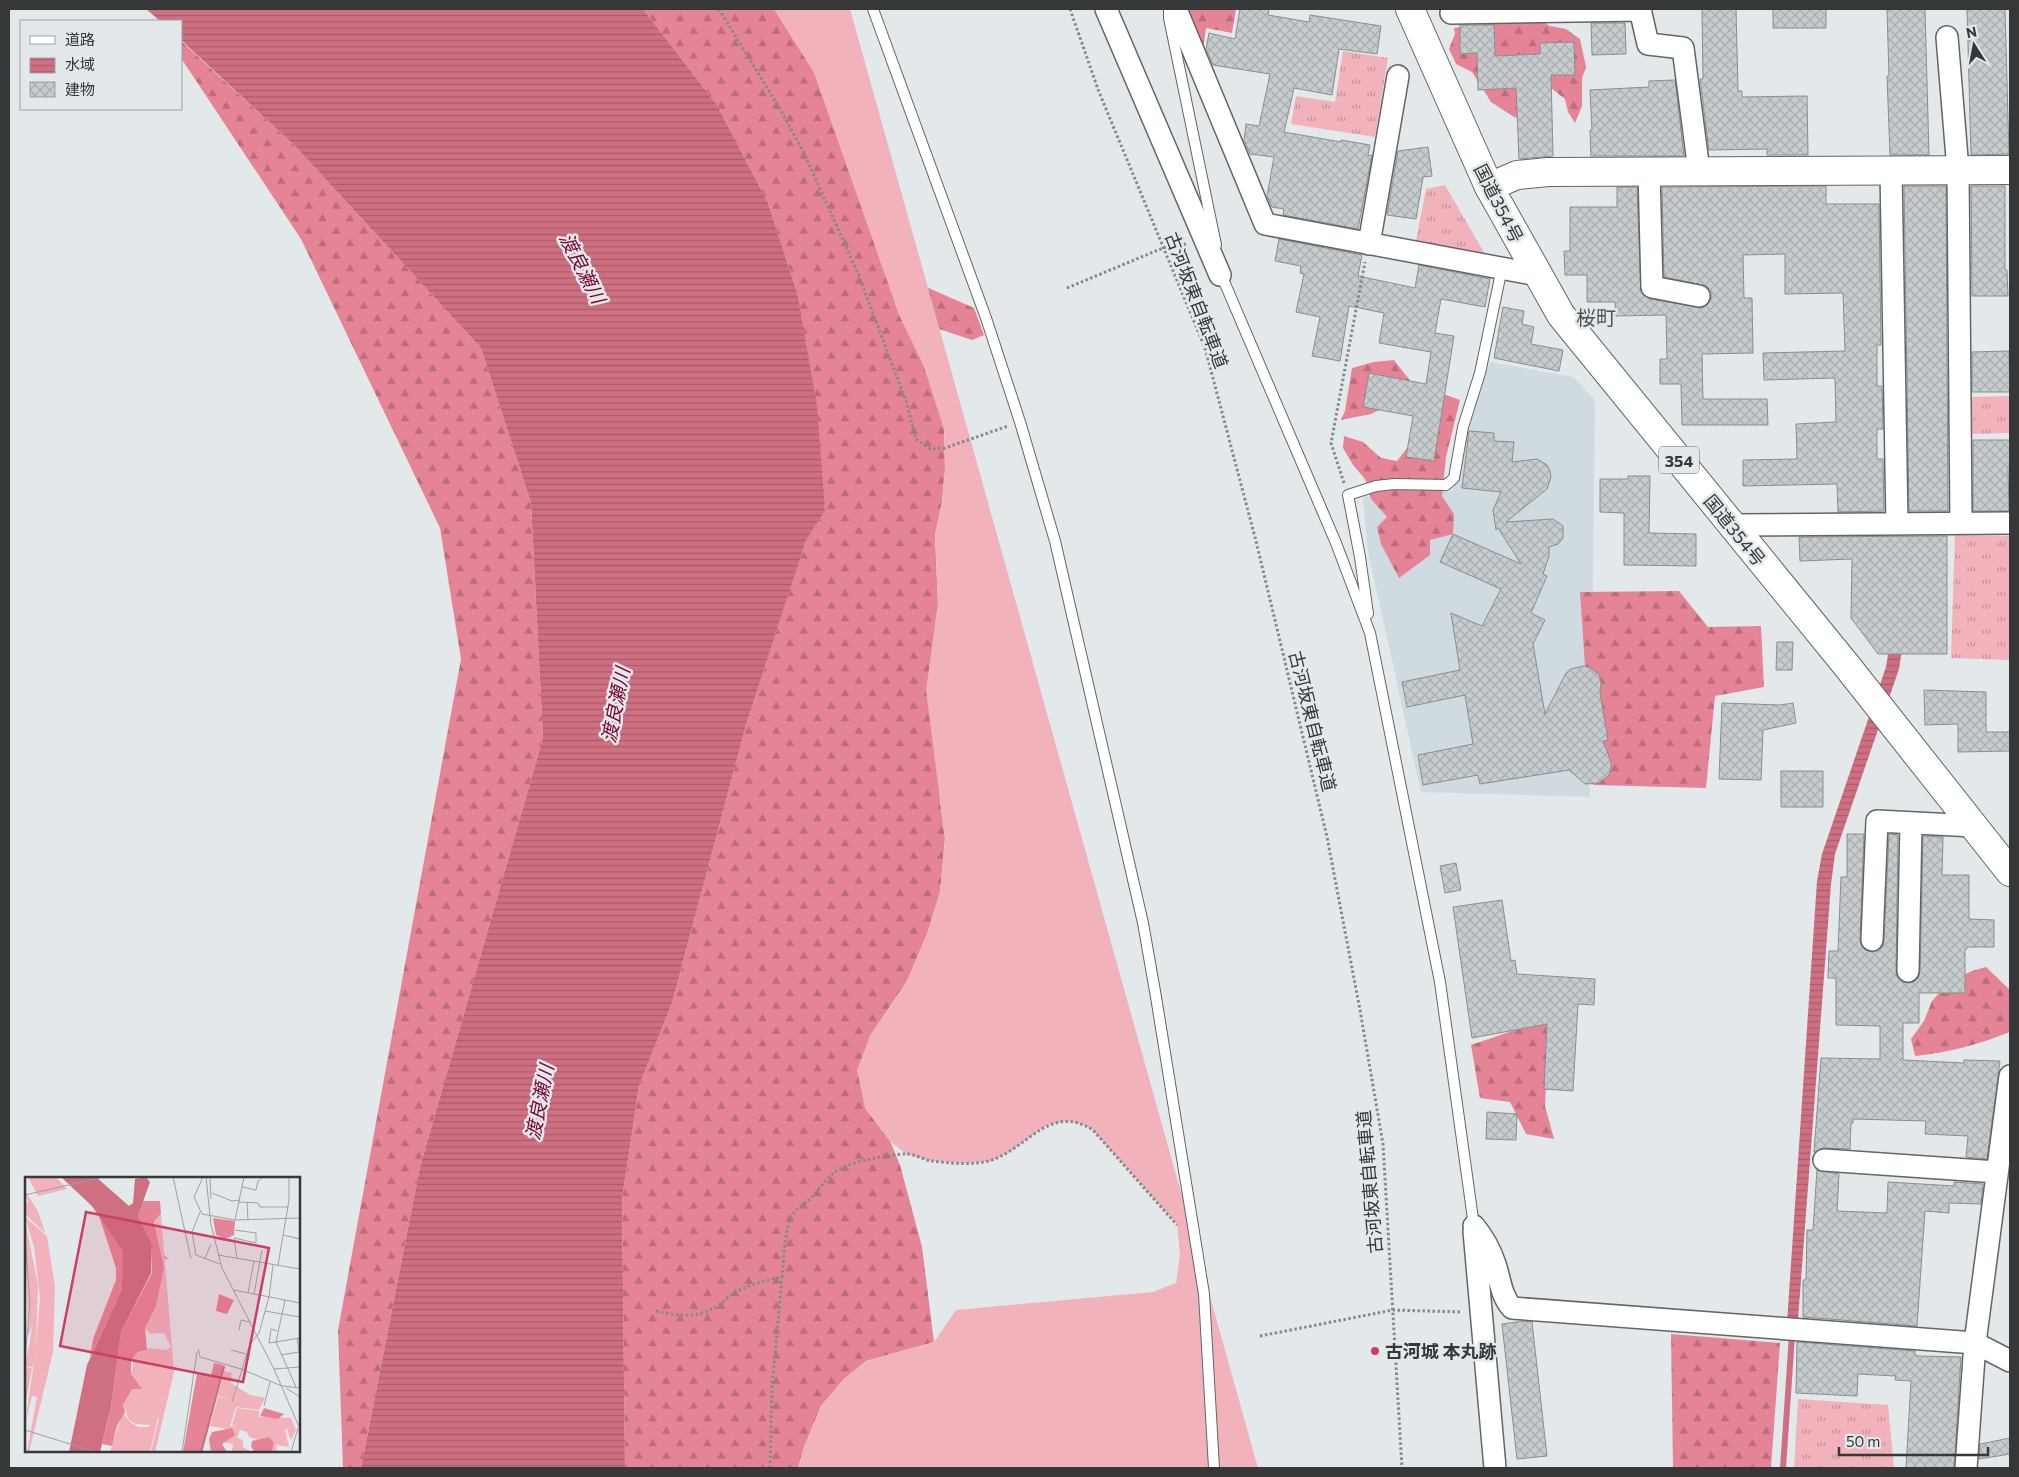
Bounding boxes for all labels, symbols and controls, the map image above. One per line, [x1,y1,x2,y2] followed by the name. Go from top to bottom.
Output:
[20,20,182,110] legend
[1949,20,1999,70] north arrow
[1965,22,1978,41] text: N
[65,30,95,48] text: 道路
[65,55,95,73] text: 水域
[65,80,95,98] text: 建物
[1470,160,1528,246] street label: 国道354号
[555,229,611,309] water label: 渡良瀬川
[1161,229,1233,371] street label: 古河坂東自転車道
[1576,305,1616,329] district label: 桜町
[1659,446,1699,474] road number: 354
[1700,490,1770,570] street label: 国道354号
[1285,648,1341,794] street label: 古河坂東自転車道
[596,664,634,745] water label: 渡良瀬川
[520,1061,558,1142] water label: 渡良瀬川
[1352,1109,1386,1255] street label: 古河坂東自転車道
[25,1177,300,1452] inset map
[1385,1340,1496,1362] place label: 古河城 本丸跡
[1369,1345,1381,1357] marker: 古河城 本丸跡
[1839,1424,1988,1456] scale bar
[1846,1432,1880,1450] text: 50 m

